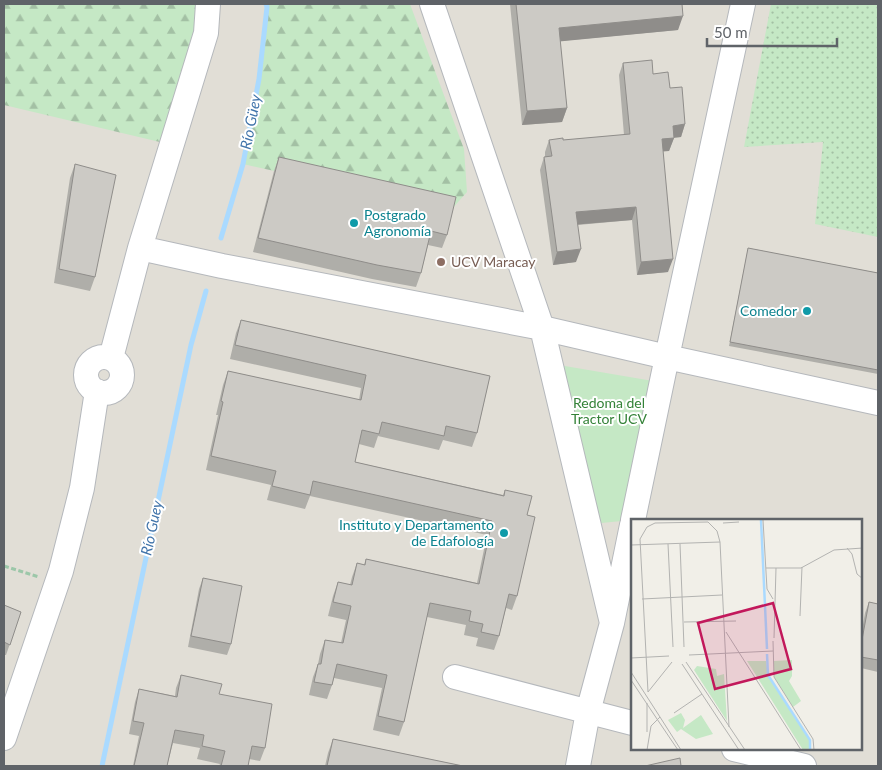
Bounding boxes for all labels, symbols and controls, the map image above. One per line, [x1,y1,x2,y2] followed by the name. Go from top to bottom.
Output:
[707,15,837,47] scale bar
[714,23,748,41] text: 50 m
[236,92,264,151] water label: Río Güey
[364,206,431,239] place label: Postgrado Agronomía
[348,217,360,229] marker: Postgrado Agronomía
[451,253,536,270] place label: UCV Maracay
[435,256,447,268] marker: UCV Maracay
[740,302,797,319] place label: Comedor
[801,305,813,317] marker: Comedor
[571,394,647,427] park label: Redoma del Tractor UCV
[136,498,166,557] water label: Río Guey
[339,516,494,549] place label: Instituto y Departamento de Edafología
[631,519,862,750] inset map
[498,527,510,539] marker: Instituto y Departamento de Edafología

